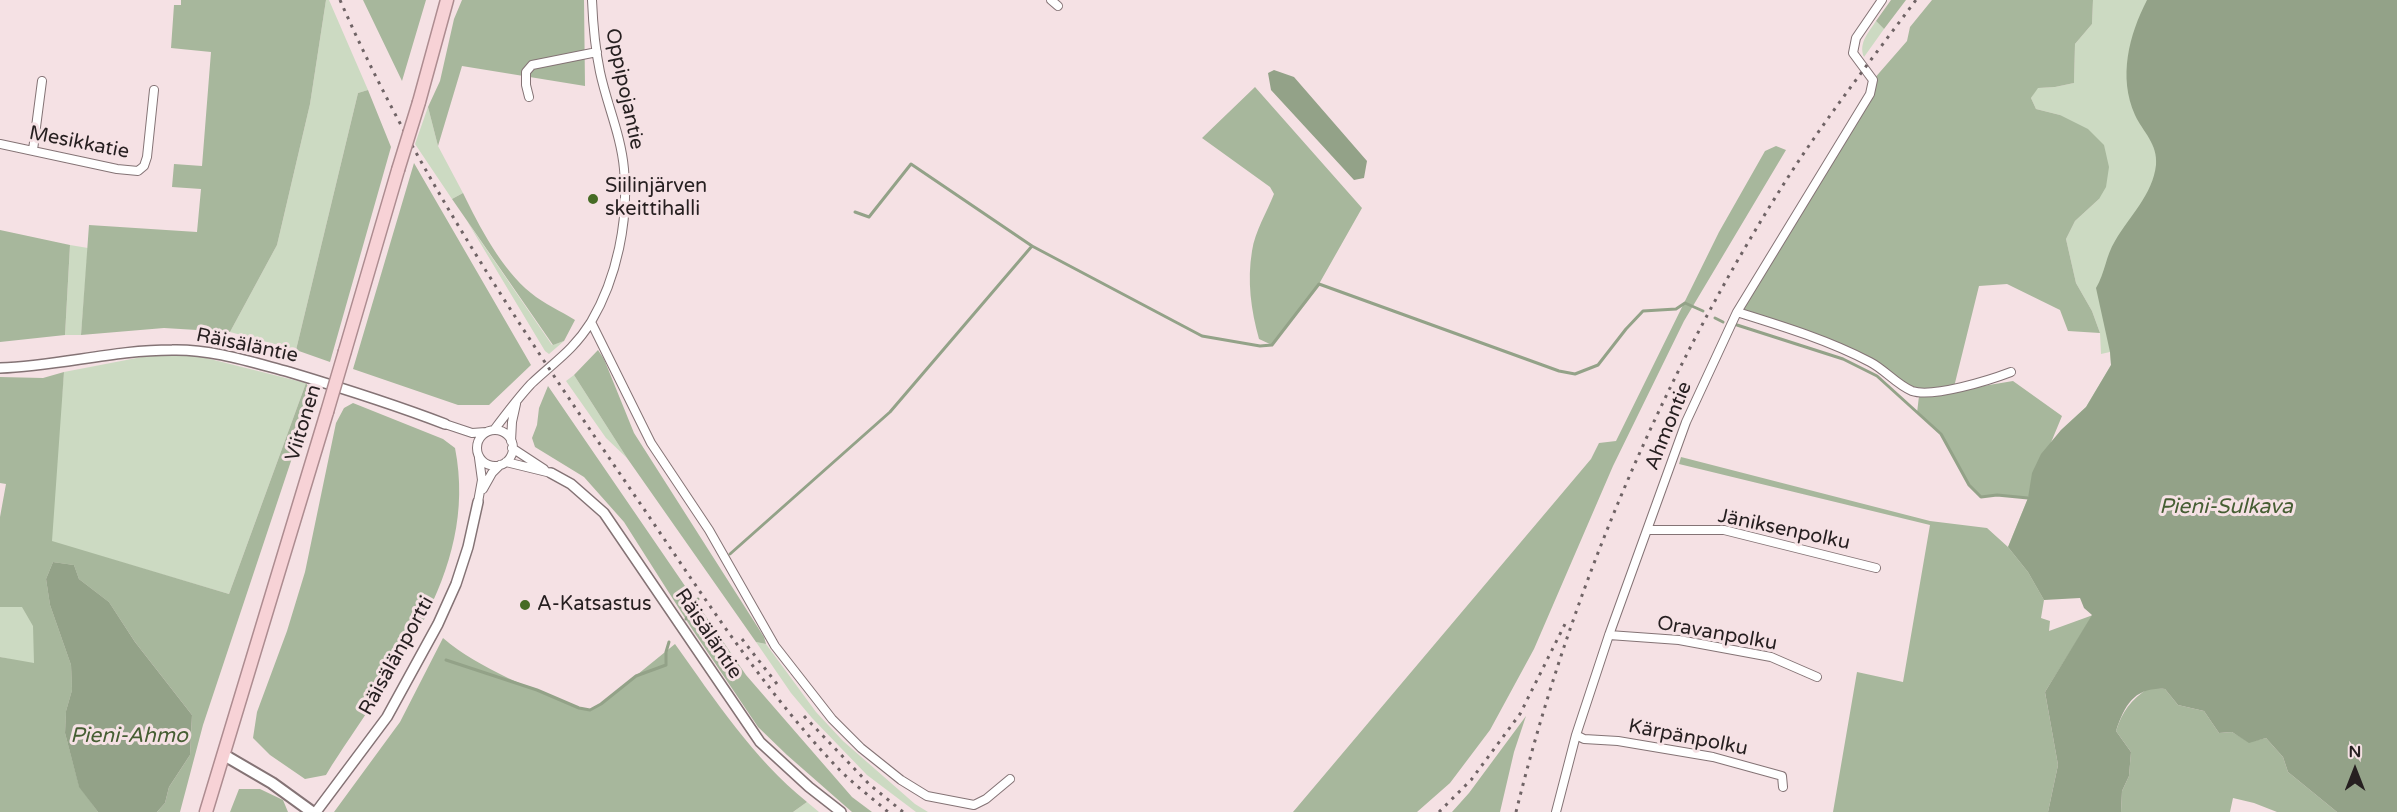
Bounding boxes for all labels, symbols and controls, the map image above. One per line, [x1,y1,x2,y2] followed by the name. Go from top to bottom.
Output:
[599,26,649,152] street label: Oppipojantie
[27,122,131,164] street label: Mesikkatie
[605,175,707,222] place label: Siilinjärven skeittihalli
[586,192,600,206] marker: Siilinjärven skeittihalli
[194,324,300,368] street label: Räisäläntie
[1640,378,1698,474] street label: Ahmontie
[281,382,327,464] street label: Viitonen
[2159,494,2293,520] water label: Pieni-Sulkava
[1716,504,1852,556] street label: Jäniksenpolku
[669,584,747,684] street label: Räisäläntie
[354,592,440,720] street label: Räisälänportti
[537,593,652,617] place label: A-Katsastus
[518,598,532,612] marker: A-Katsastus
[1655,612,1779,656] street label: Oravanpolku
[1626,715,1750,761] street label: Kärpänpolku
[70,723,188,749] water label: Pieni-Ahmo
[2325,740,2385,800] north arrow
[2349,742,2361,762] text: N

